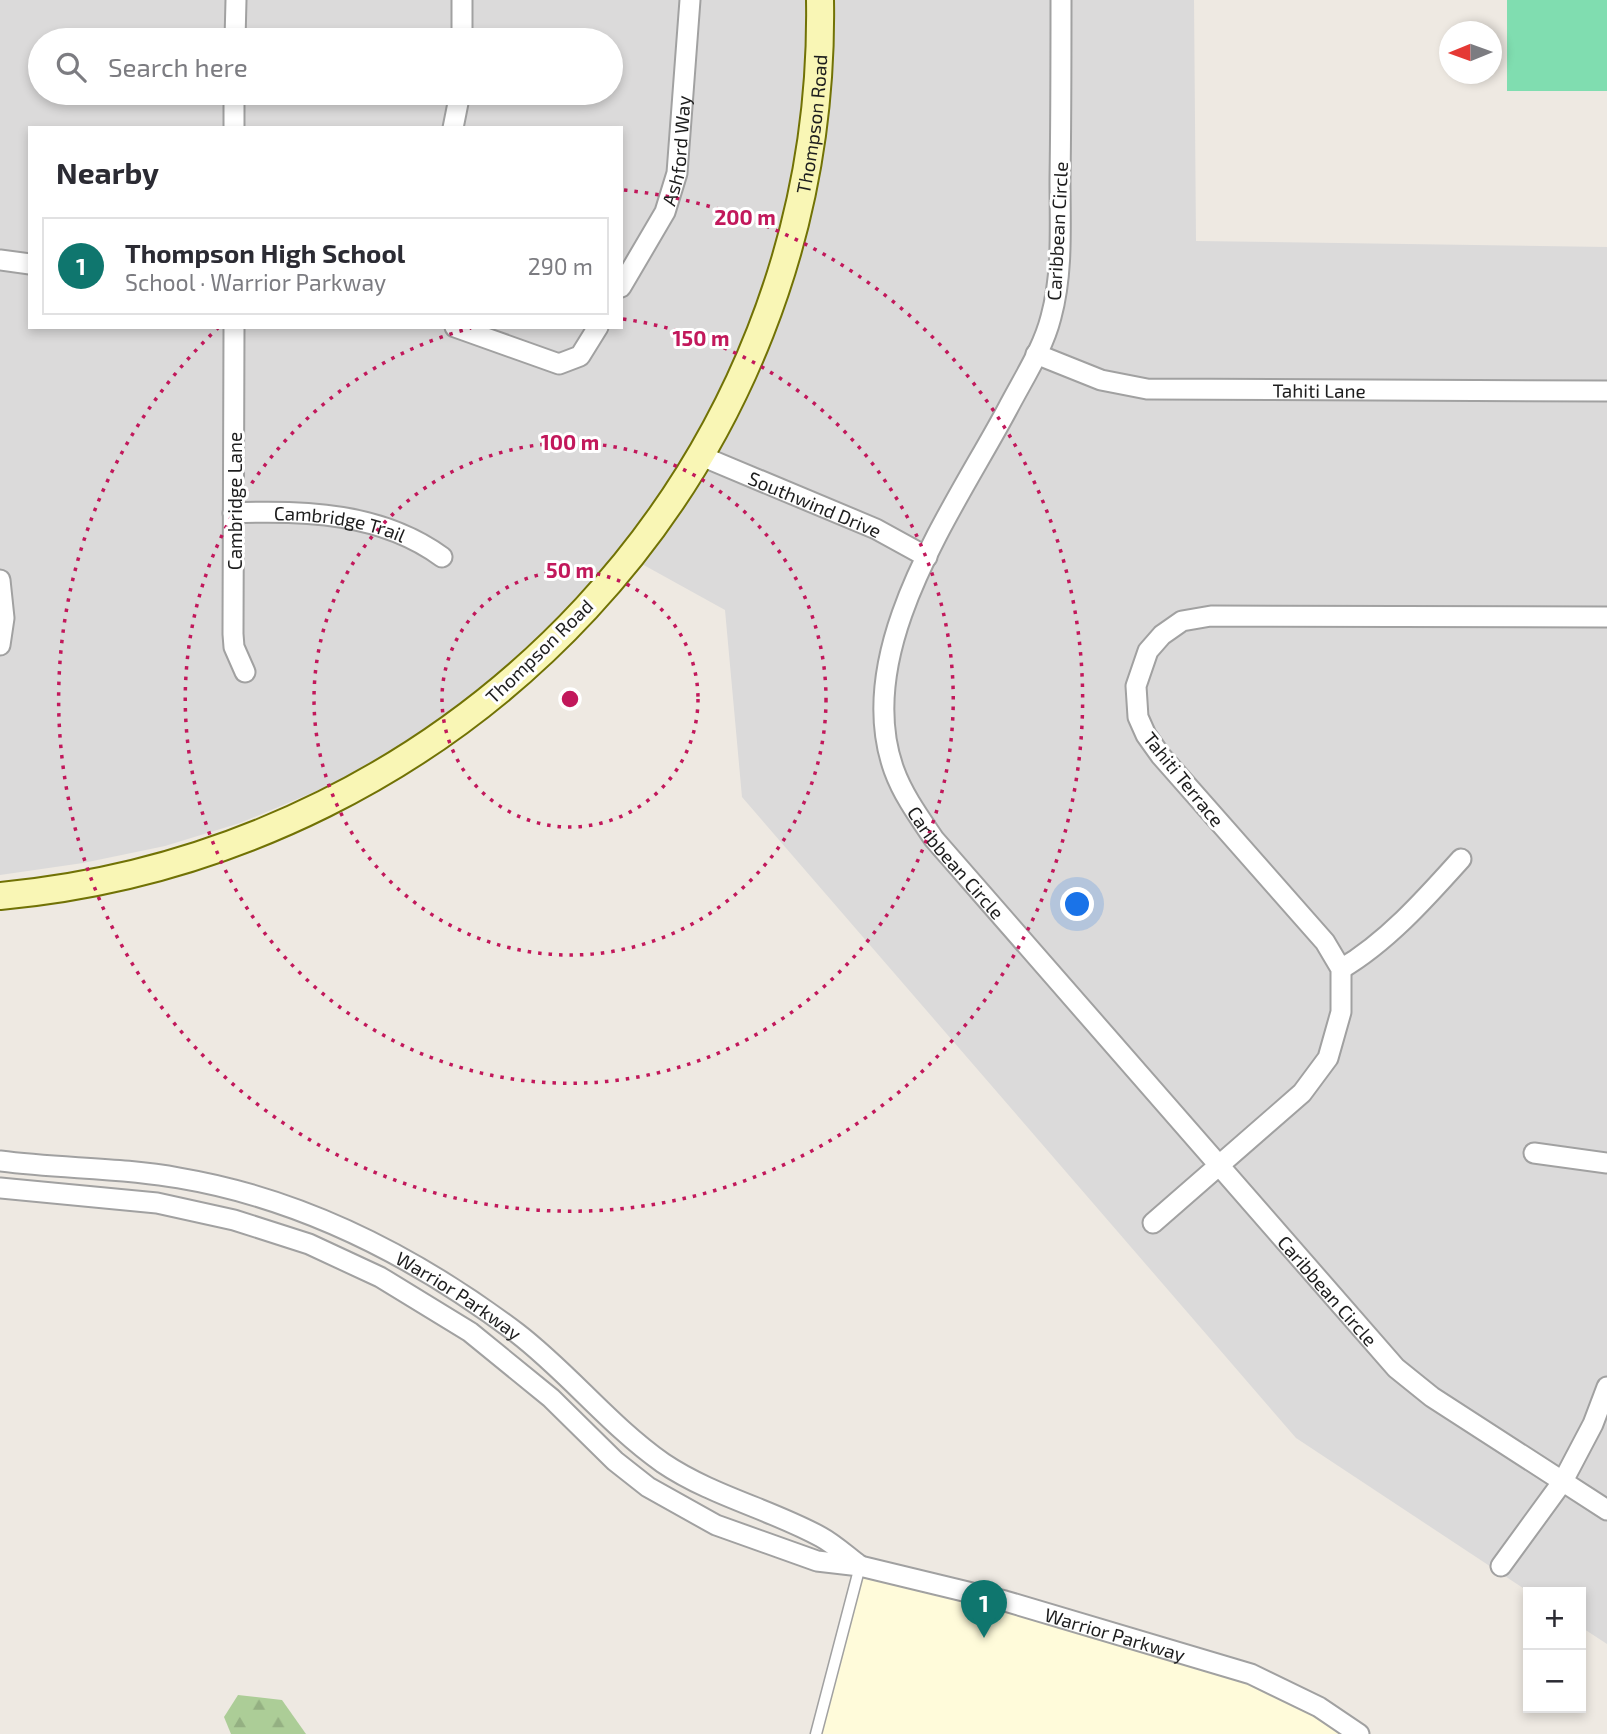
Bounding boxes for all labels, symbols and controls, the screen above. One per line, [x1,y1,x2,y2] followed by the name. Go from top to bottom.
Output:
[1439,21,1502,84] north arrow
[28,28,623,105] search box
[52,48,90,86] icon: search
[108,51,248,82] text: Search here
[791,54,831,196] street label: Thompson Road
[656,95,694,208] street label: Ashford Way
[56,154,159,190] text: Nearby
[1042,161,1072,301] street label: Caribbean Circle
[714,204,776,229] text: 200 m
[125,237,405,268] text: Thompson High School
[76,252,86,280] text: 1
[528,252,593,280] text: 290 m
[125,268,386,296] text: School · Warrior Parkway
[673,325,729,350] text: 150 m
[1272,378,1366,401] street label: Tahiti Lane
[541,429,599,454] text: 100 m
[223,432,246,570] street label: Cambridge Lane
[745,466,886,542] street label: Southwind Drive
[274,501,410,546] street label: Cambridge Trail
[546,557,594,582] text: 50 m
[481,594,597,708] street label: Thompson Road
[558,687,582,711] centre of rings
[1139,727,1229,831] street label: Tahiti Terrace
[903,802,1010,923] street label: Caribbean Circle
[1060,887,1094,921] your location
[1274,1230,1383,1350] street label: Caribbean Circle
[392,1246,527,1344] street label: Warrior Parkway
[961,1580,1007,1638] pin: 1
[1523,1587,1586,1713] map controls
[1523,1587,1586,1650] button: +
[1042,1602,1188,1665] street label: Warrior Parkway
[1523,1650,1586,1713] button: −

